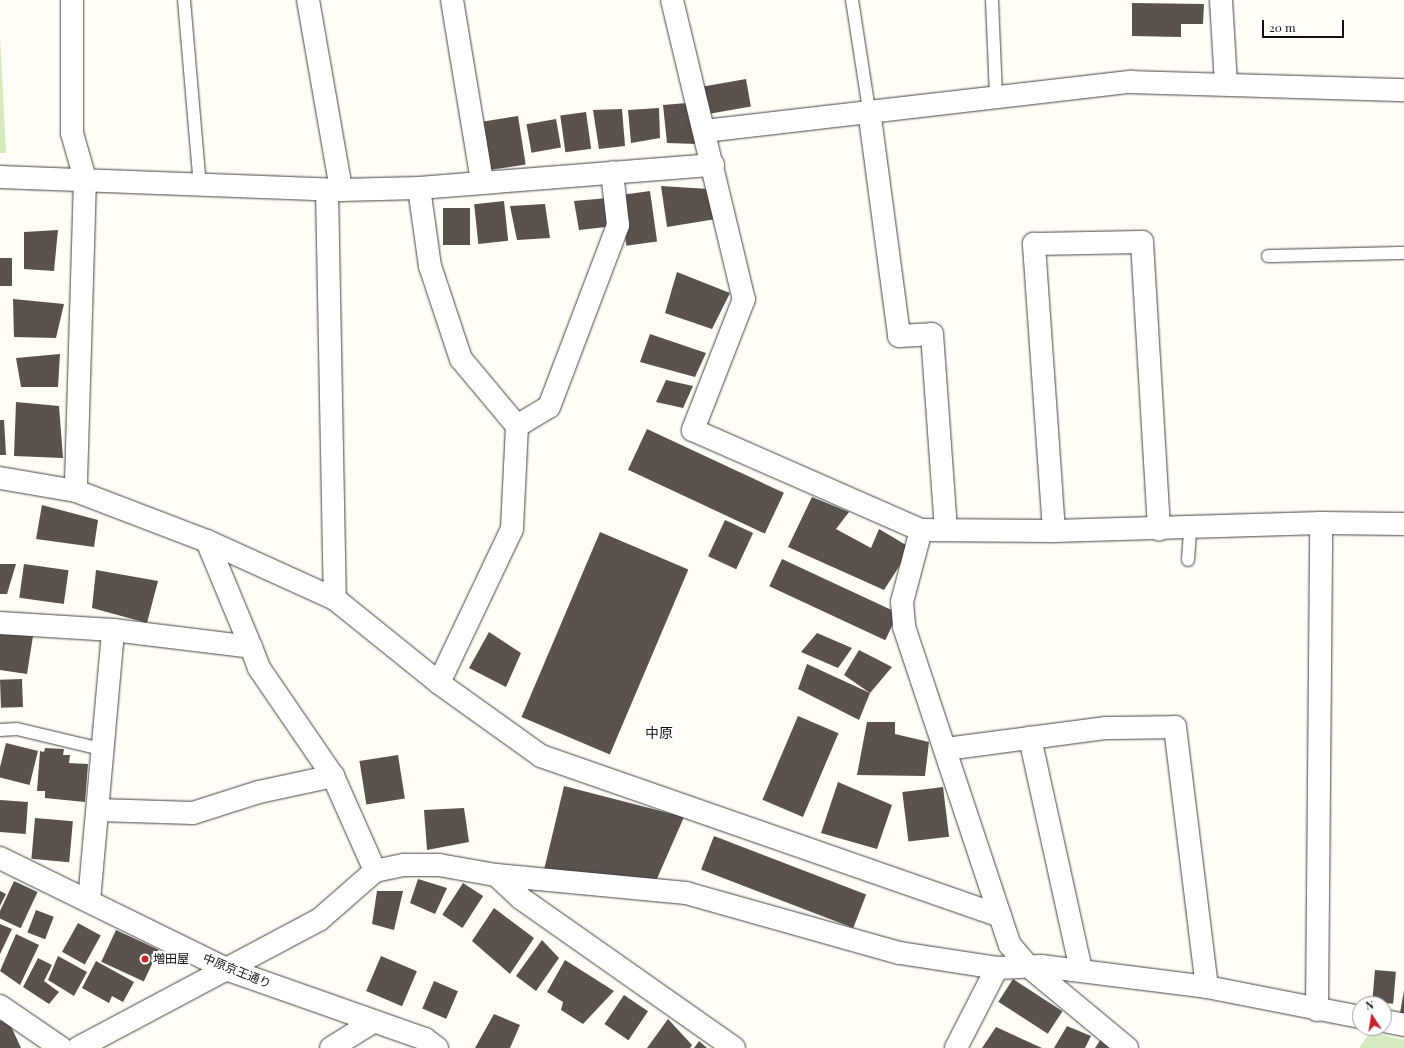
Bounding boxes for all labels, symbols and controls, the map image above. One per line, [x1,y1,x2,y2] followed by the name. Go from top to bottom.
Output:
[1264,12,1346,38] scale bar
[1269,19,1296,35] text: 20 m
[645,725,673,741] district label: 中原
[201,951,273,991] street label: 中原京王通り
[153,952,189,966] place label: 増田屋
[140,954,150,964] marker: 増田屋
[1352,996,1392,1036] north arrow
[1364,997,1375,1013] text: N

